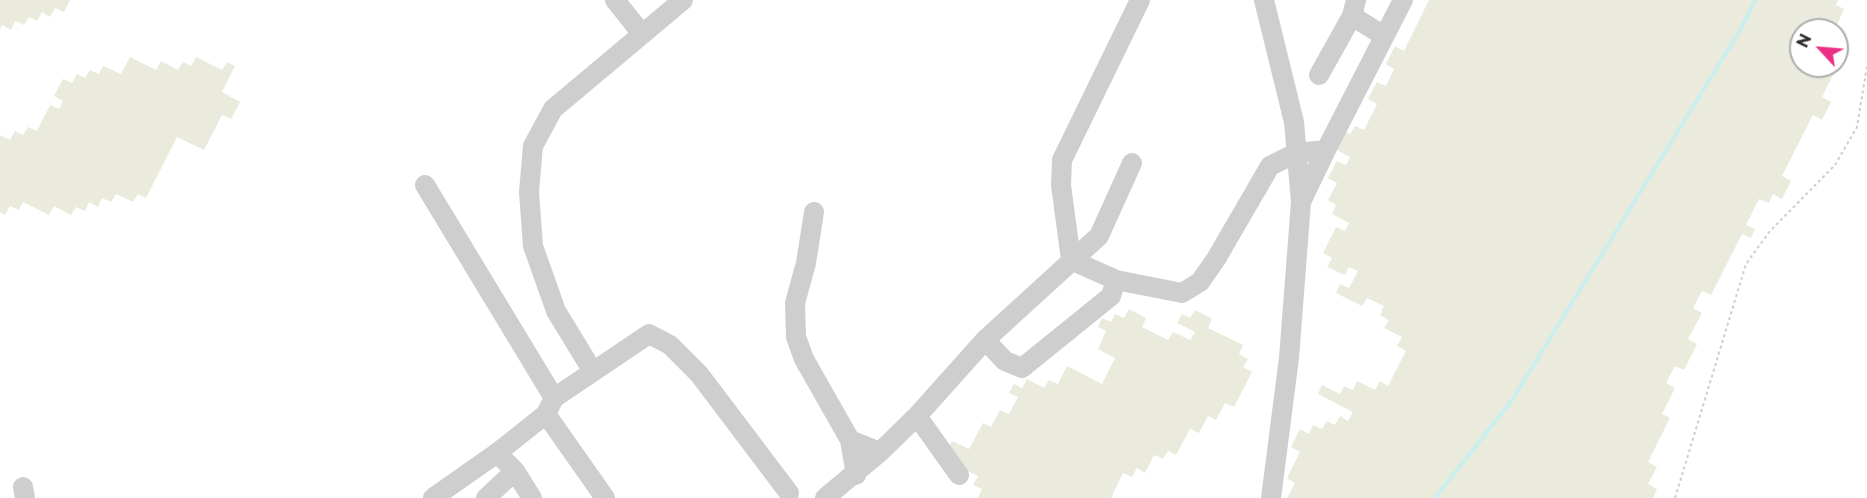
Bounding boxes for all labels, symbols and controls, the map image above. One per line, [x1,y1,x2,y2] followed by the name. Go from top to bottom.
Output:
[1789,18,1849,78] north arrow
[1793,31,1816,51] text: N

